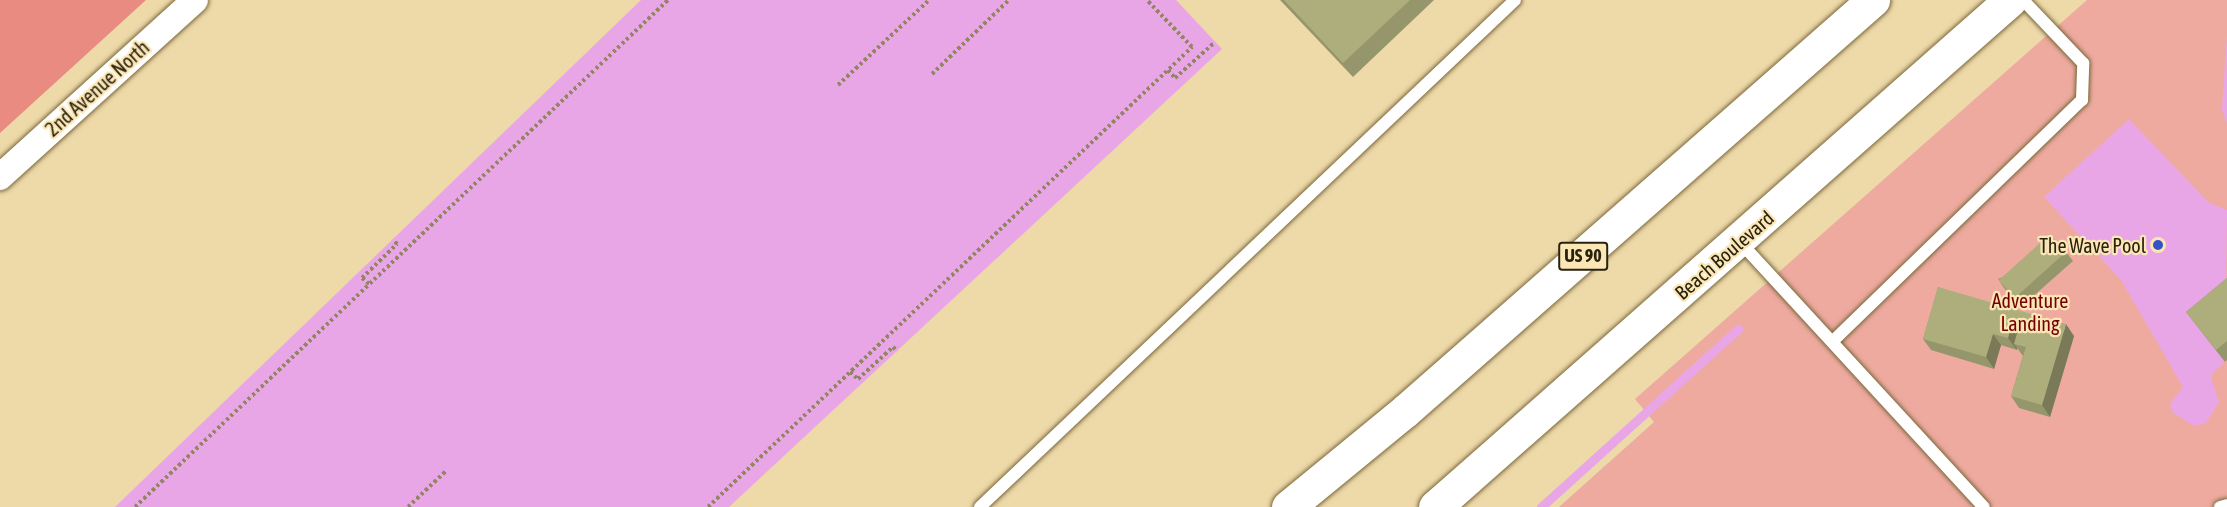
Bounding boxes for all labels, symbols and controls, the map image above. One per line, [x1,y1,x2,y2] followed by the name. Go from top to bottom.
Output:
[40,35,154,141] street label: 2nd Avenue North
[1670,206,1778,304] street label: Beach Boulevard
[2039,233,2146,257] place label: The Wave Pool
[2151,238,2165,252] marker: The Wave Pool
[1558,241,1608,271] road number: US 90
[1992,288,2068,335] park label: Adventure Landing

